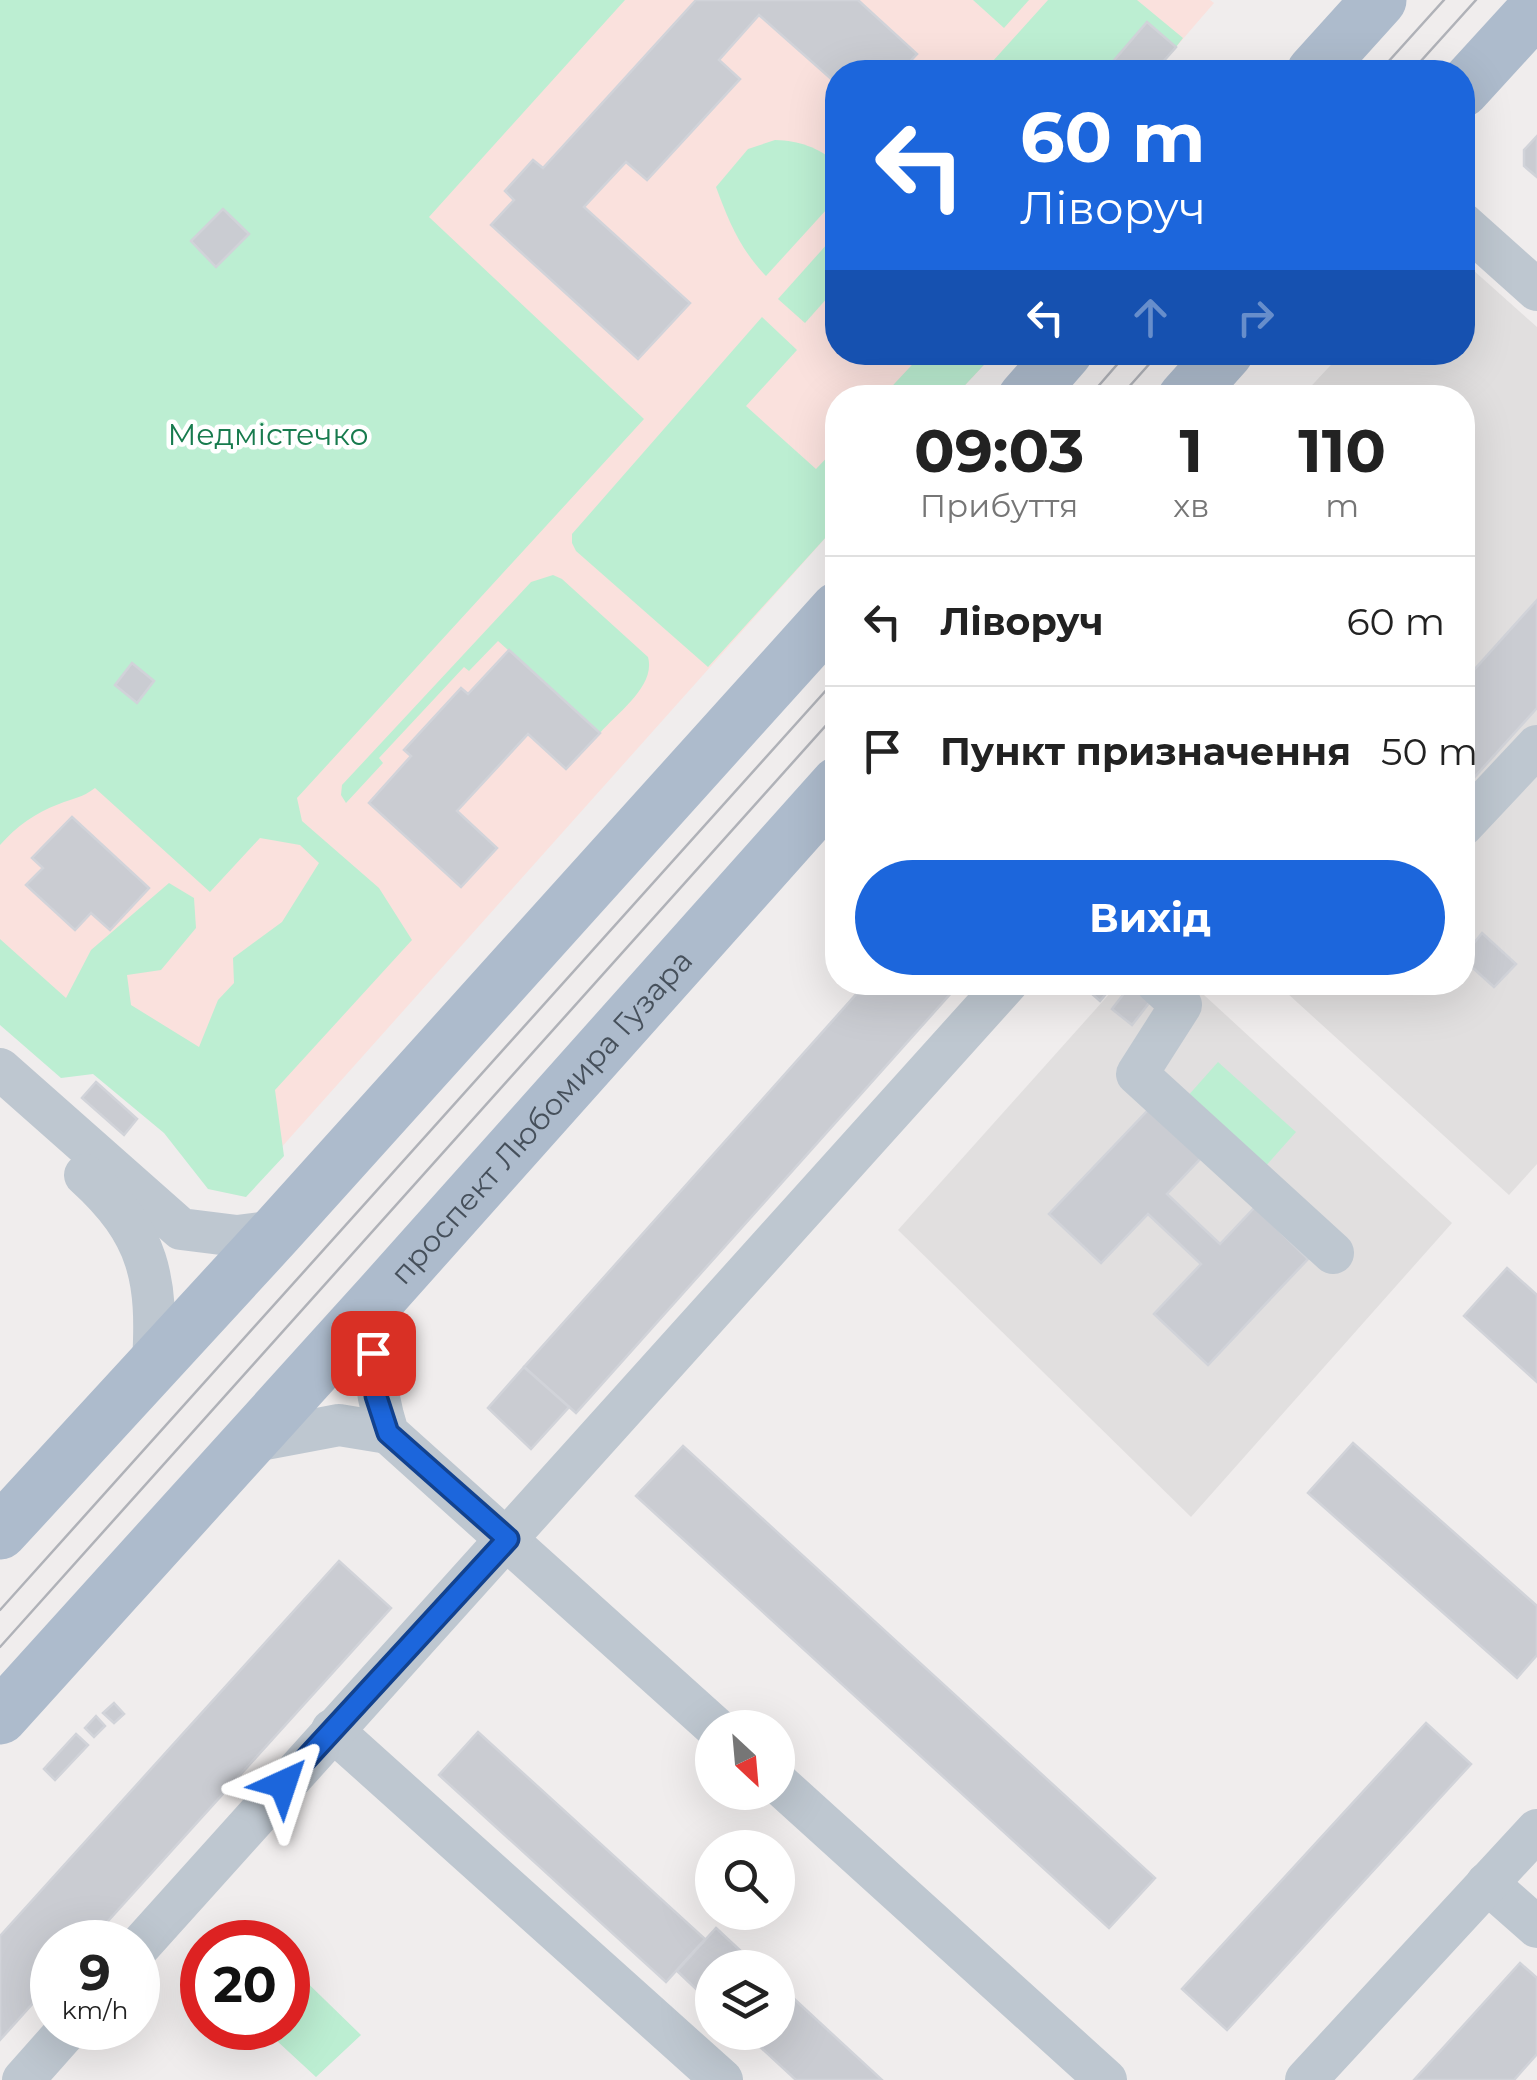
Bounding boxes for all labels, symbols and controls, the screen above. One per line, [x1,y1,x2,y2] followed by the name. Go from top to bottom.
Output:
[1020,94,1205,180] text: 60 m
[855,100,985,230] icon: left
[1020,180,1206,235] text: Ліворуч
[1018,290,1073,345] icon: left
[1123,290,1178,345] icon: ahead
[1228,290,1283,345] icon: right
[914,414,1084,487] text: 09:03
[1180,414,1203,487] text: 1
[1298,414,1386,487] text: 110
[167,416,369,453] park label: Медмістечко
[920,486,1078,525] text: Прибуття
[1173,486,1209,525] text: хв
[1325,486,1359,525] text: m
[855,594,910,649] icon: left
[940,598,1104,645] text: Ліворуч
[1346,598,1445,645] text: 60 m
[855,724,910,779] icon: arrive
[940,728,1351,775] text: Пункт призначення
[1381,728,1478,775] text: 50 m
[855,860,1445,975] button: Вихід
[382,942,700,1291] street label: проспект Любомира Гузара
[331,1311,416,1396] pin
[346,1326,401,1381] icon: arrive
[695,1710,795,1810] north arrow
[695,1710,795,2050] map controls
[231,1732,335,1836] position arrow
[695,1830,795,1930] button: search
[180,1920,310,2050] speed limit sign: 20
[79,1942,111,2003] text: 9
[695,1950,795,2050] button: layers
[62,1995,128,2025] text: km/h

